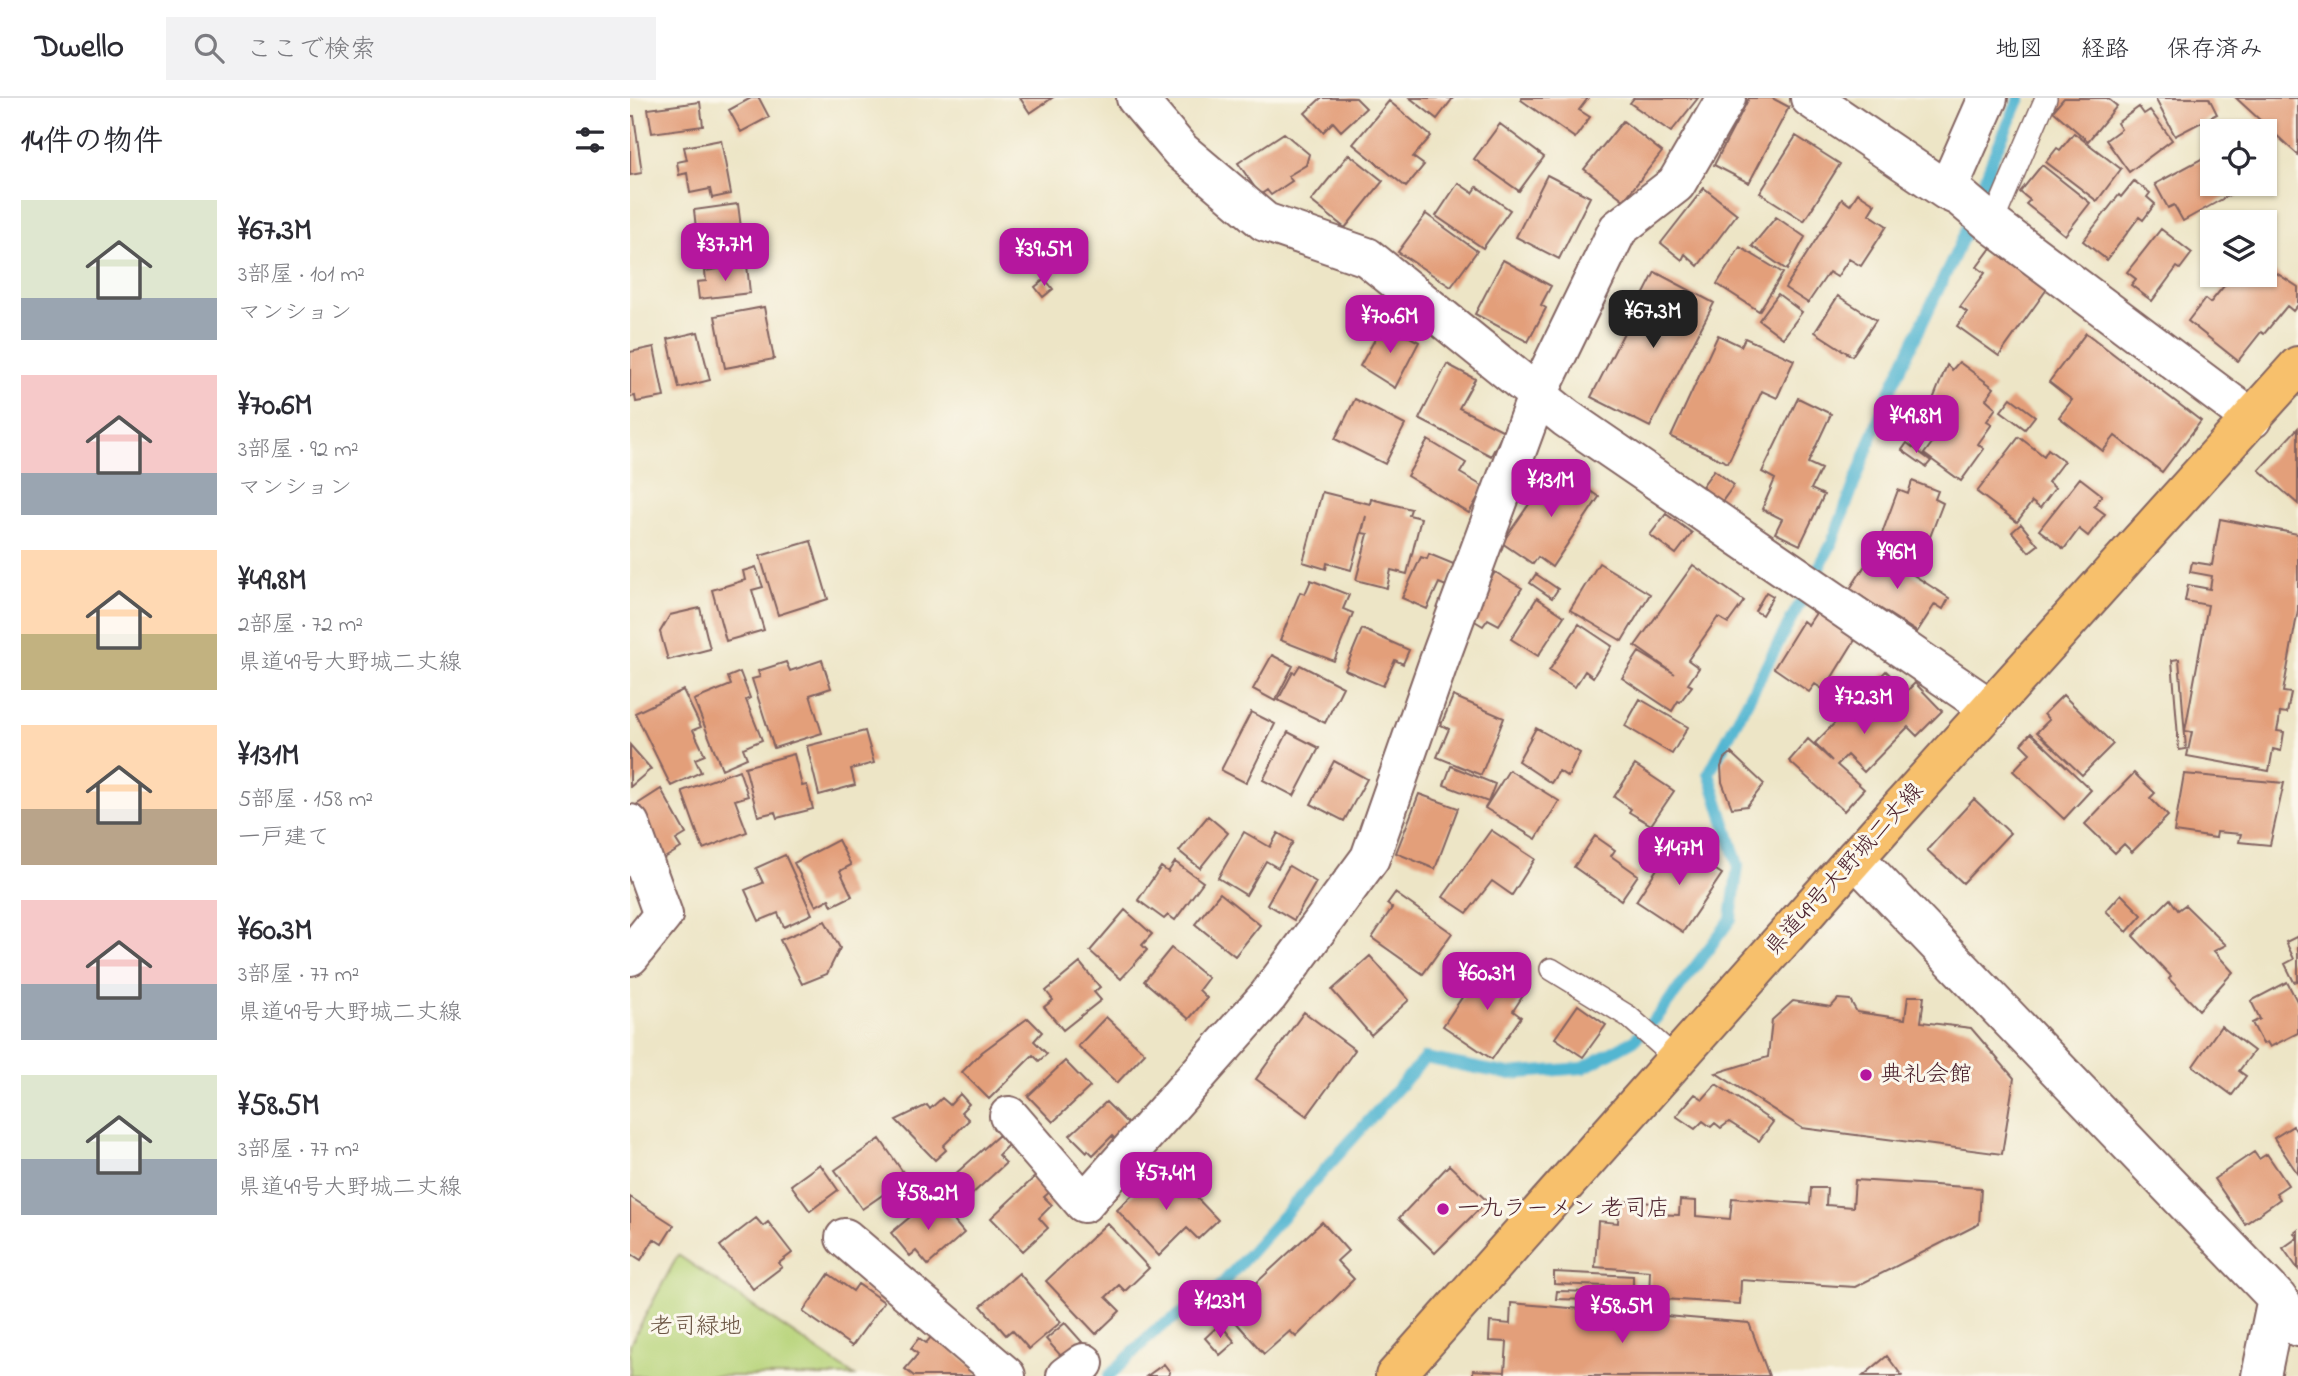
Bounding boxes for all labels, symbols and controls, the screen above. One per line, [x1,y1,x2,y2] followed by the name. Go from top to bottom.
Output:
[166,17,656,80] search box
[35,24,124,72] text: Dwello
[190,29,228,67] icon: search
[246,32,376,70] text: ここで検索
[1995,33,2043,68] text: 地図
[2081,33,2129,68] text: 経路
[2167,33,2263,68] text: 保存済み
[2200,119,2277,287] map controls
[2200,119,2277,196] button: locate
[21,121,163,165] text: 14件の物件
[571,121,609,159] icon: filters
[238,210,312,254] text: ¥67.3M
[2200,210,2277,287] button: layers
[668,223,782,283] pin: ¥37.7M
[77,228,161,312] icon: home
[987,228,1101,288] pin: ¥39.5M
[697,229,753,262] text: ¥37.7M
[1015,234,1073,267] text: ¥39.5M
[238,259,365,292] text: 3部屋 · 101 m²
[1596,290,1710,350] pin: ¥67.3M
[1333,296,1447,355] pin: ¥70.6M
[1625,296,1681,329] text: ¥67.3M
[238,297,352,330] text: マンション
[1361,301,1419,334] text: ¥70.6M
[238,385,313,429] text: ¥70.6M
[1859,396,1973,455] pin: ¥49.8M
[1890,401,1942,434] text: ¥49.8M
[77,403,161,487] icon: home
[238,434,359,467] text: 3部屋 · 92 m²
[1502,460,1600,519] pin: ¥131M
[1527,465,1575,498] text: ¥131M
[238,472,352,505] text: マンション
[1856,532,1938,591] pin: ¥96M
[1877,537,1917,570] text: ¥96M
[238,560,307,604] text: ¥49.8M
[77,578,161,662] icon: home
[238,609,363,642] text: 2部屋 · 72 m²
[238,647,461,680] text: 県道49号大野城二丈線
[1807,676,1921,736] pin: ¥72.3M
[1835,682,1893,715] text: ¥72.3M
[238,735,299,779] text: ¥131M
[77,753,161,837] icon: home
[1758,776,1932,964] street label: 県道49号大野城二丈線
[238,784,373,817] text: 5部屋 · 158 m²
[238,822,330,855] text: 一戸建て
[1630,828,1728,887] pin: ¥147M
[1654,833,1704,866] text: ¥147M
[238,910,313,954] text: ¥60.3M
[77,928,161,1012] icon: home
[1430,953,1544,1012] pin: ¥60.3M
[1458,958,1516,991] text: ¥60.3M
[238,959,359,992] text: 3部屋 · 77 m²
[238,997,461,1030] text: 県道49号大野城二丈線
[1880,1059,1972,1092] place label: 典礼会館
[1858,1067,1874,1083] marker: 典礼会館
[238,1085,320,1129] text: ¥58.5M
[77,1103,161,1187] icon: home
[238,1134,359,1167] text: 3部屋 · 77 m²
[1109,1152,1223,1212] pin: ¥57.4M
[1136,1158,1196,1191] text: ¥57.4M
[238,1172,461,1205] text: 県道49号大野城二丈線
[871,1172,985,1232] pin: ¥58.2M
[898,1178,958,1211] text: ¥58.2M
[1457,1193,1670,1226] place label: 一九ラーメン 老司店
[1435,1201,1451,1217] marker: 一九ラーメン 老司店
[1171,1280,1269,1340] pin: ¥123M
[1194,1286,1246,1319] text: ¥123M
[1565,1286,1679,1345] pin: ¥58.5M
[1591,1291,1653,1324] text: ¥58.5M
[650,1311,742,1344] park label: 老司緑地

